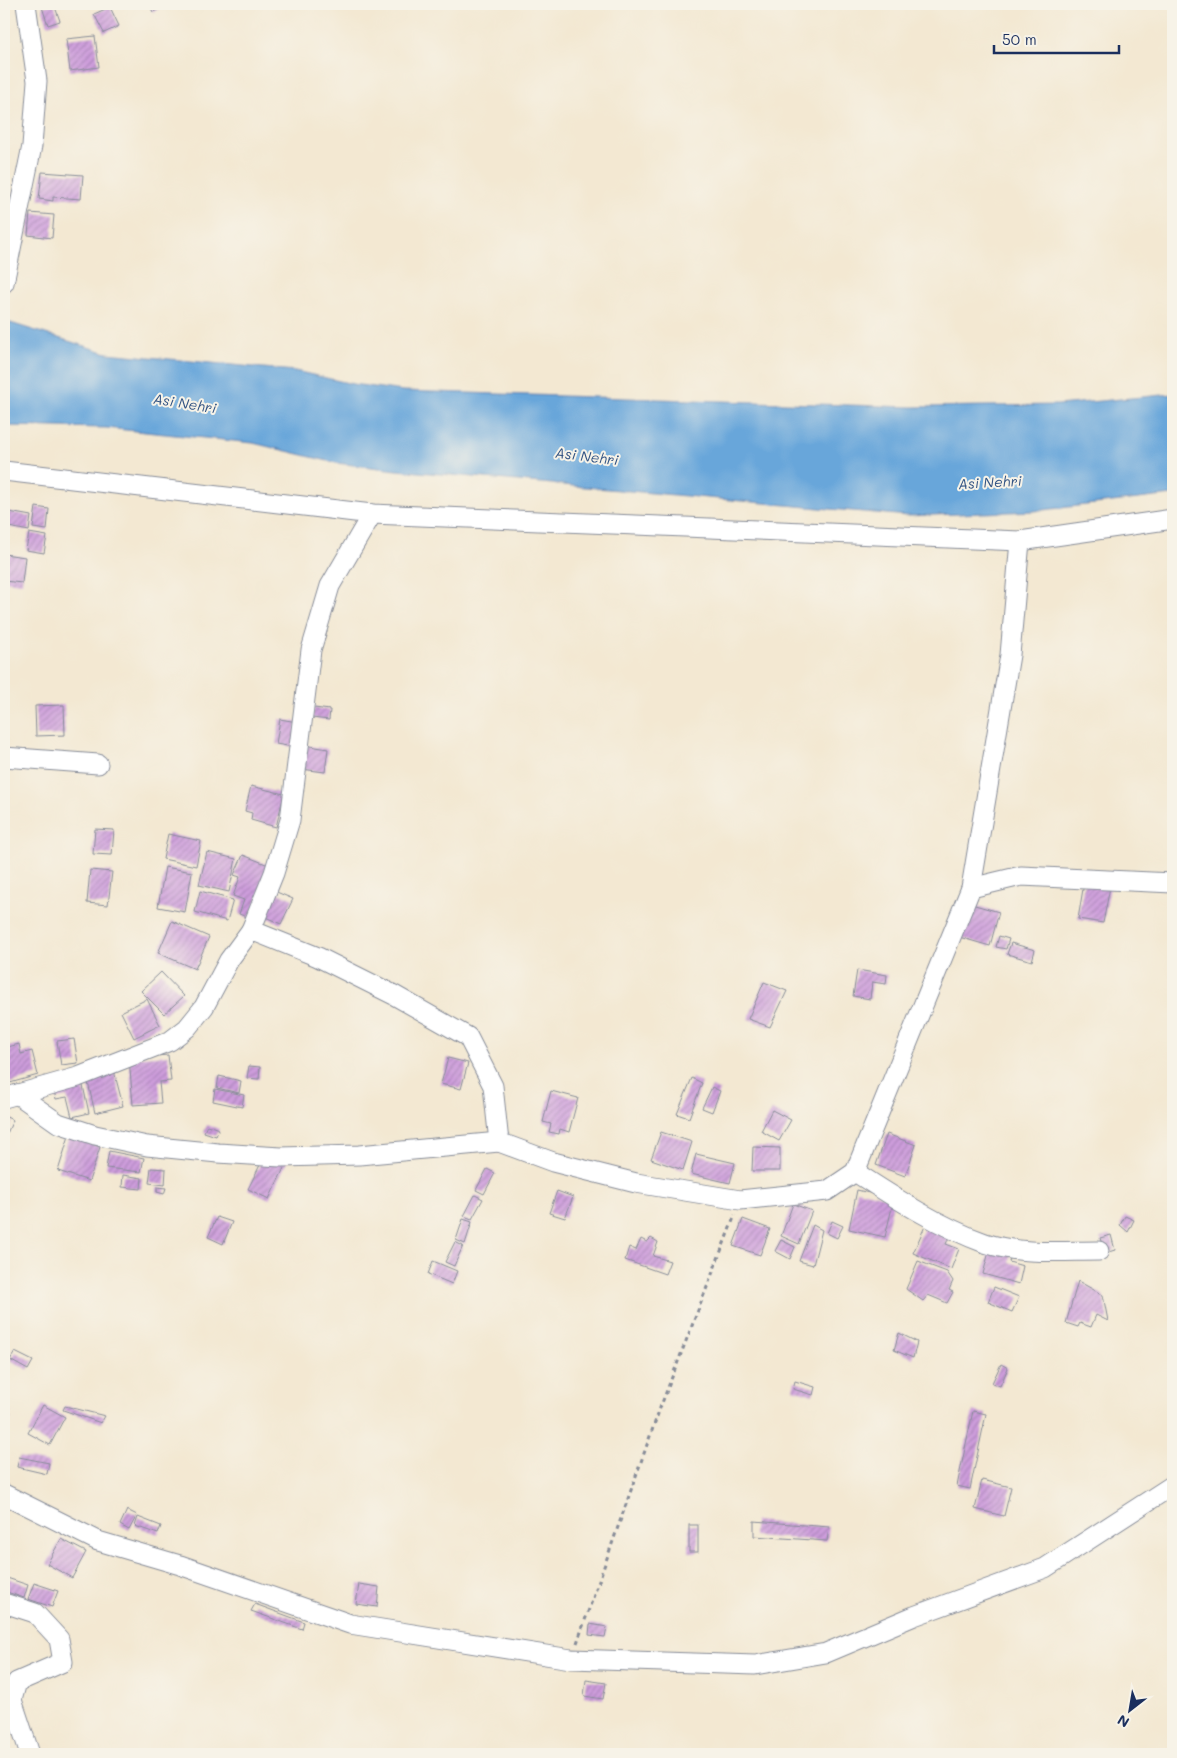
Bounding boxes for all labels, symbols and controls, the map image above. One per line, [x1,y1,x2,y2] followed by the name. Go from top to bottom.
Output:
[994,22,1120,54] scale bar
[1002,29,1037,49] text: 50 m
[152,389,219,417] water label: Asi Nehri
[554,443,620,469] water label: Asi Nehri
[958,471,1023,493] water label: Asi Nehri
[1104,1686,1154,1736] north arrow
[1114,1711,1133,1732] text: N

